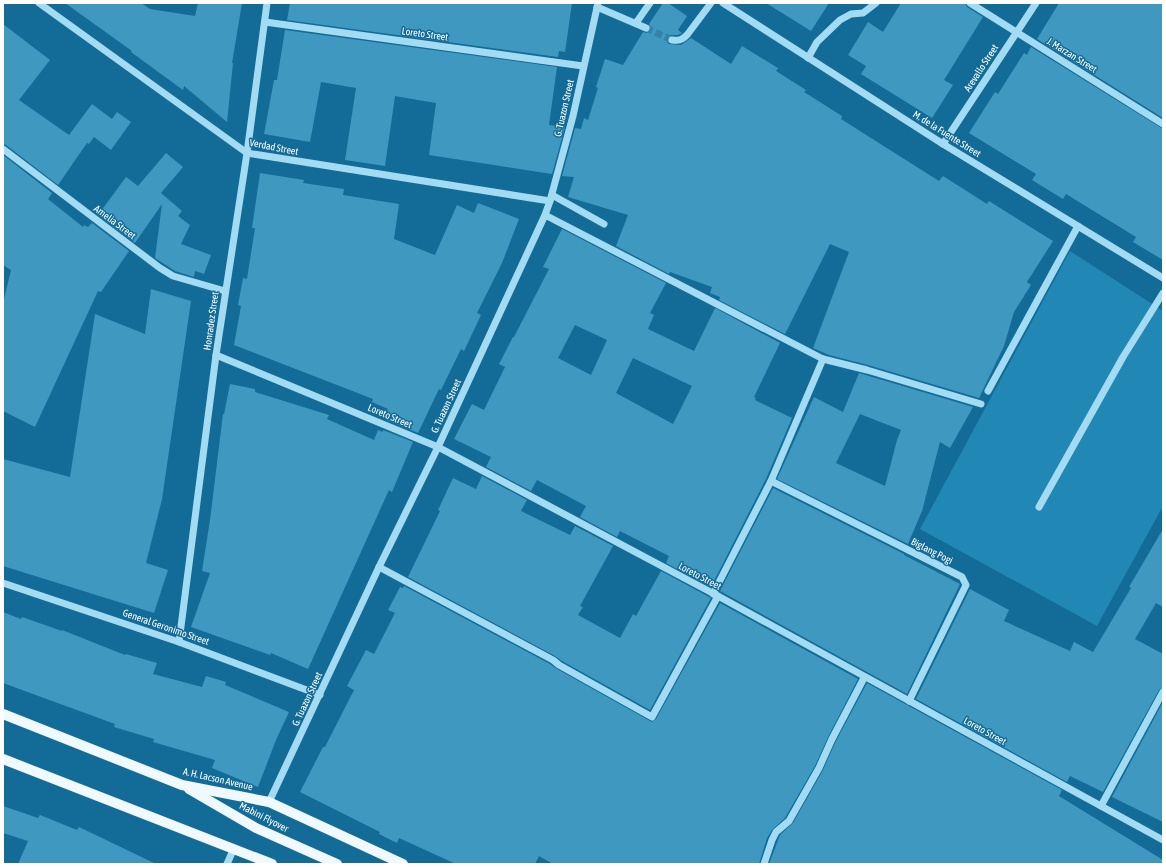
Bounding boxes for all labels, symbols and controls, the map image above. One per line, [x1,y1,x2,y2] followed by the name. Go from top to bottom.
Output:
[401,25,449,43] street label: Loreto Street
[1045,35,1099,75] street label: J. Marzan Street
[962,42,1000,94] street label: Arevallo Street
[552,78,576,138] street label: G. Tuazon Street
[911,109,983,159] street label: M. de la Fuente Street
[249,137,299,157] street label: Verdad Street
[92,203,138,241] street label: Amelia Street
[201,291,221,351] street label: Honradez Street
[429,377,463,435] street label: G. Tuazon Street
[366,402,414,430] street label: Loreto Street
[909,536,955,566] street label: Biglang Pogi
[677,560,723,592] street label: Loreto Street
[121,607,211,647] street label: General Geronimo Street
[290,670,324,728] street label: G. Tuazon Street
[962,715,1008,747] street label: Loreto Street
[182,766,254,792] street label: A. H. Lacson Avenue
[238,800,291,835] street label: Mabini Flyover

